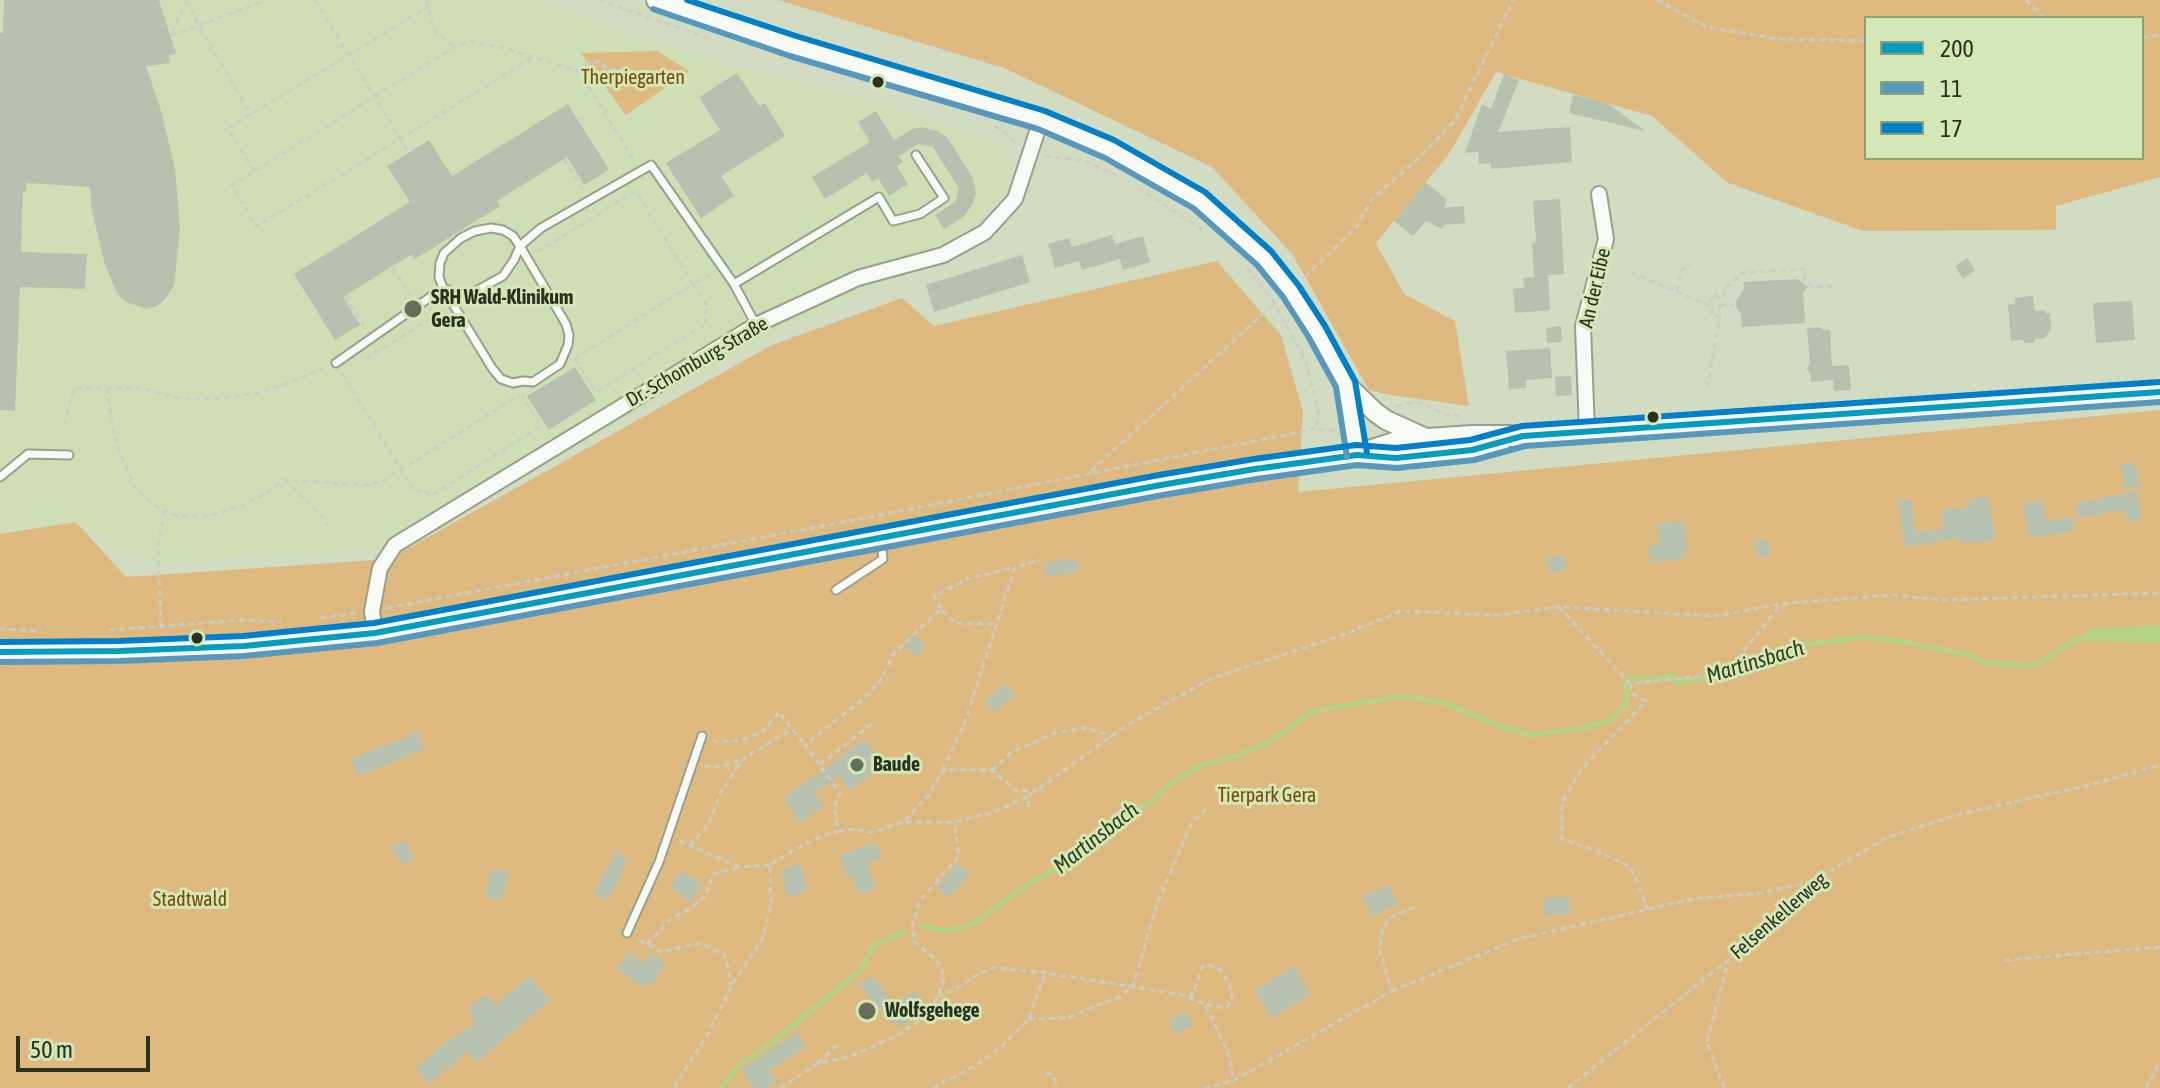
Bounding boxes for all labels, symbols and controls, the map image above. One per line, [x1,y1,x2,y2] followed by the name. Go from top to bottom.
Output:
[1864,16,2144,160] legend
[1940,35,1974,62] text: 200
[581,66,685,90] park label: Therpiegarten
[870,74,886,90] unlabelled marker
[1940,75,1963,102] text: 11
[1940,115,1963,142] text: 17
[1574,246,1616,330] street label: An der Eibe
[431,286,573,333] place label: SRH Wald-Klinikum Gera
[402,298,424,320] marker: SRH Wald-Klinikum Gera
[622,312,772,412] street label: Dr.-Schomburg-Straße
[1645,409,1661,425] unlabelled marker
[189,630,205,646] unlabelled marker
[1703,635,1807,689] water label: Martinsbach
[873,753,920,777] place label: Baude
[848,756,866,774] marker: Baude
[1218,784,1316,808] park label: Tierpark Gera
[1048,797,1144,879] water label: Martinsbach
[1726,868,1832,964] street label: Felsenkellerweg
[153,888,227,912] park label: Stadtwald
[885,999,980,1023] place label: Wolfsgehege
[856,1000,878,1022] marker: Wolfsgehege
[20,1020,154,1070] scale bar
[30,1036,73,1063] text: 50 m

